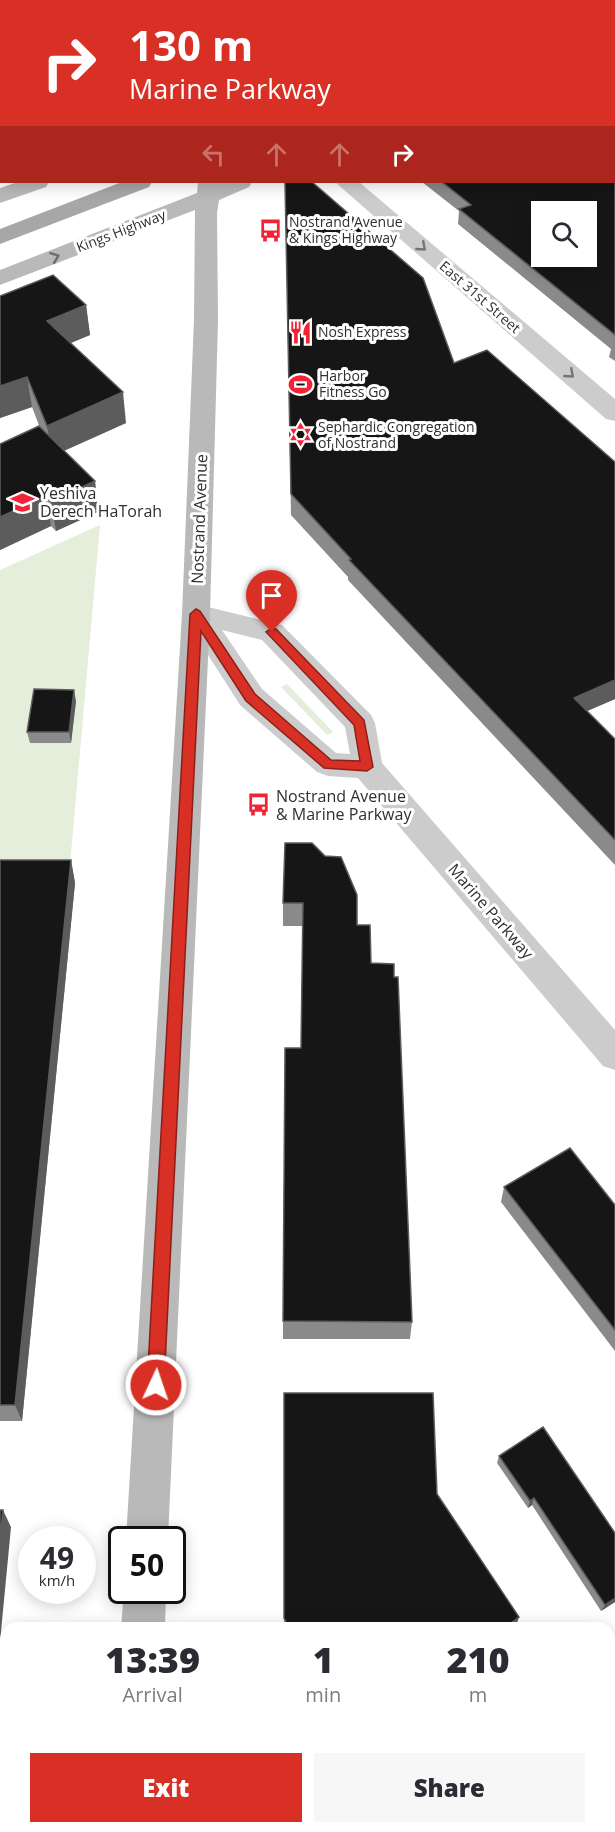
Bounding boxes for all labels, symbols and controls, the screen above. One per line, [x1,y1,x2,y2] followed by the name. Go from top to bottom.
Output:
[129,16,253,73] text: 130 m
[30,24,108,102] icon: right
[129,70,331,107] text: Marine Parkway
[197,138,230,171] icon: left
[260,138,293,171] icon: ahead
[323,138,356,171] icon: ahead
[386,138,419,171] icon: right
[531,201,597,267] map controls
[531,201,597,267] button: search
[73,204,169,256] street label: Kings Highway
[289,212,403,247] place label: Nostrand Avenue & Kings Highway
[258,217,284,243] bus stop icon: Nostrand Avenue & Kings Highway
[415,240,426,251] one-way arrow
[49,251,59,264] one-way arrow
[436,256,525,337] street label: East 31st Street
[287,319,313,345] restaurant icon: Nosh Express
[318,322,407,341] place label: Nosh Express
[319,366,387,401] place label: Harbor Fitness Go
[563,367,574,378] one-way arrow
[288,371,314,397] sports icon: Harbor Fitness Go
[318,417,475,452] place label: Sephardic Congregation of Nostrand
[287,422,313,448] synagogue icon: Sephardic Congregation of Nostrand
[186,454,212,584] street label: Nostrand Avenue
[40,482,162,522] place label: Yeshiva Derech HaTorah
[9,489,35,515] school or university icon: Yeshiva Derech HaTorah
[246,570,297,632] pin
[255,579,288,612] icon: arrive
[276,785,412,825] place label: Nostrand Avenue & Marine Parkway
[245,792,271,818] bus stop icon: Nostrand Avenue & Marine Parkway
[443,859,539,964] street label: Marine Parkway
[124,1353,188,1417] position arrow
[108,1526,186,1604] speed limit sign: 50
[40,1537,74,1578] text: 49
[39,1570,75,1590] text: km/h
[105,1635,200,1684] text: 13:39
[313,1635,334,1684] text: 1
[446,1635,510,1684] text: 210
[123,1681,183,1708] text: Arrival
[305,1681,341,1708] text: min
[469,1681,487,1708] text: m
[30,1753,302,1822] button: Exit
[314,1753,585,1822] button: Share

